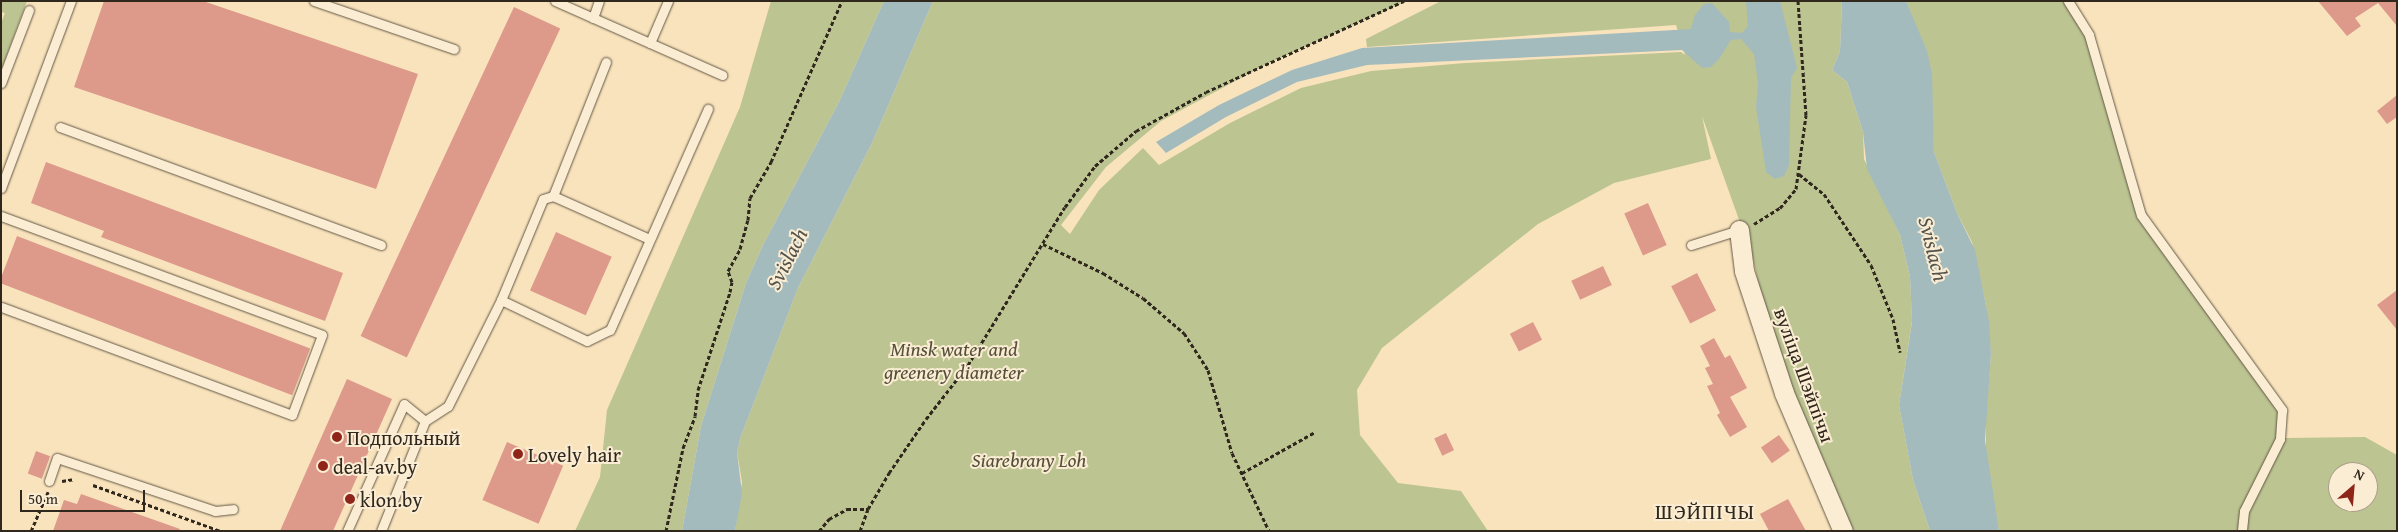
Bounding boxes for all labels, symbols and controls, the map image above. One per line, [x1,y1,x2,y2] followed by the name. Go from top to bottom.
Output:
[1913,214,1953,284] water label: Svislach
[761,224,813,294] water label: Svislach
[1770,304,1840,446] street label: вуліца Шэйпічы
[884,336,1024,383] park label: Minsk water and greenery diameter
[347,425,460,449] place label: Подпольный
[331,431,343,443] marker: Подпольный
[528,442,621,466] place label: Lovely hair
[972,447,1086,471] park label: Siarebrany Loh
[512,448,524,460] marker: Lovely hair
[333,454,417,478] place label: deal-av.by
[317,460,329,472] marker: deal-av.by
[2328,462,2378,512] north arrow
[2351,463,2368,486] text: N
[22,480,148,512] scale bar
[360,487,422,511] place label: klon.by
[28,488,58,509] text: 50 m
[344,493,356,505] marker: klon.by
[1654,499,1756,525] district label: ШЭЙПІЧЫ

